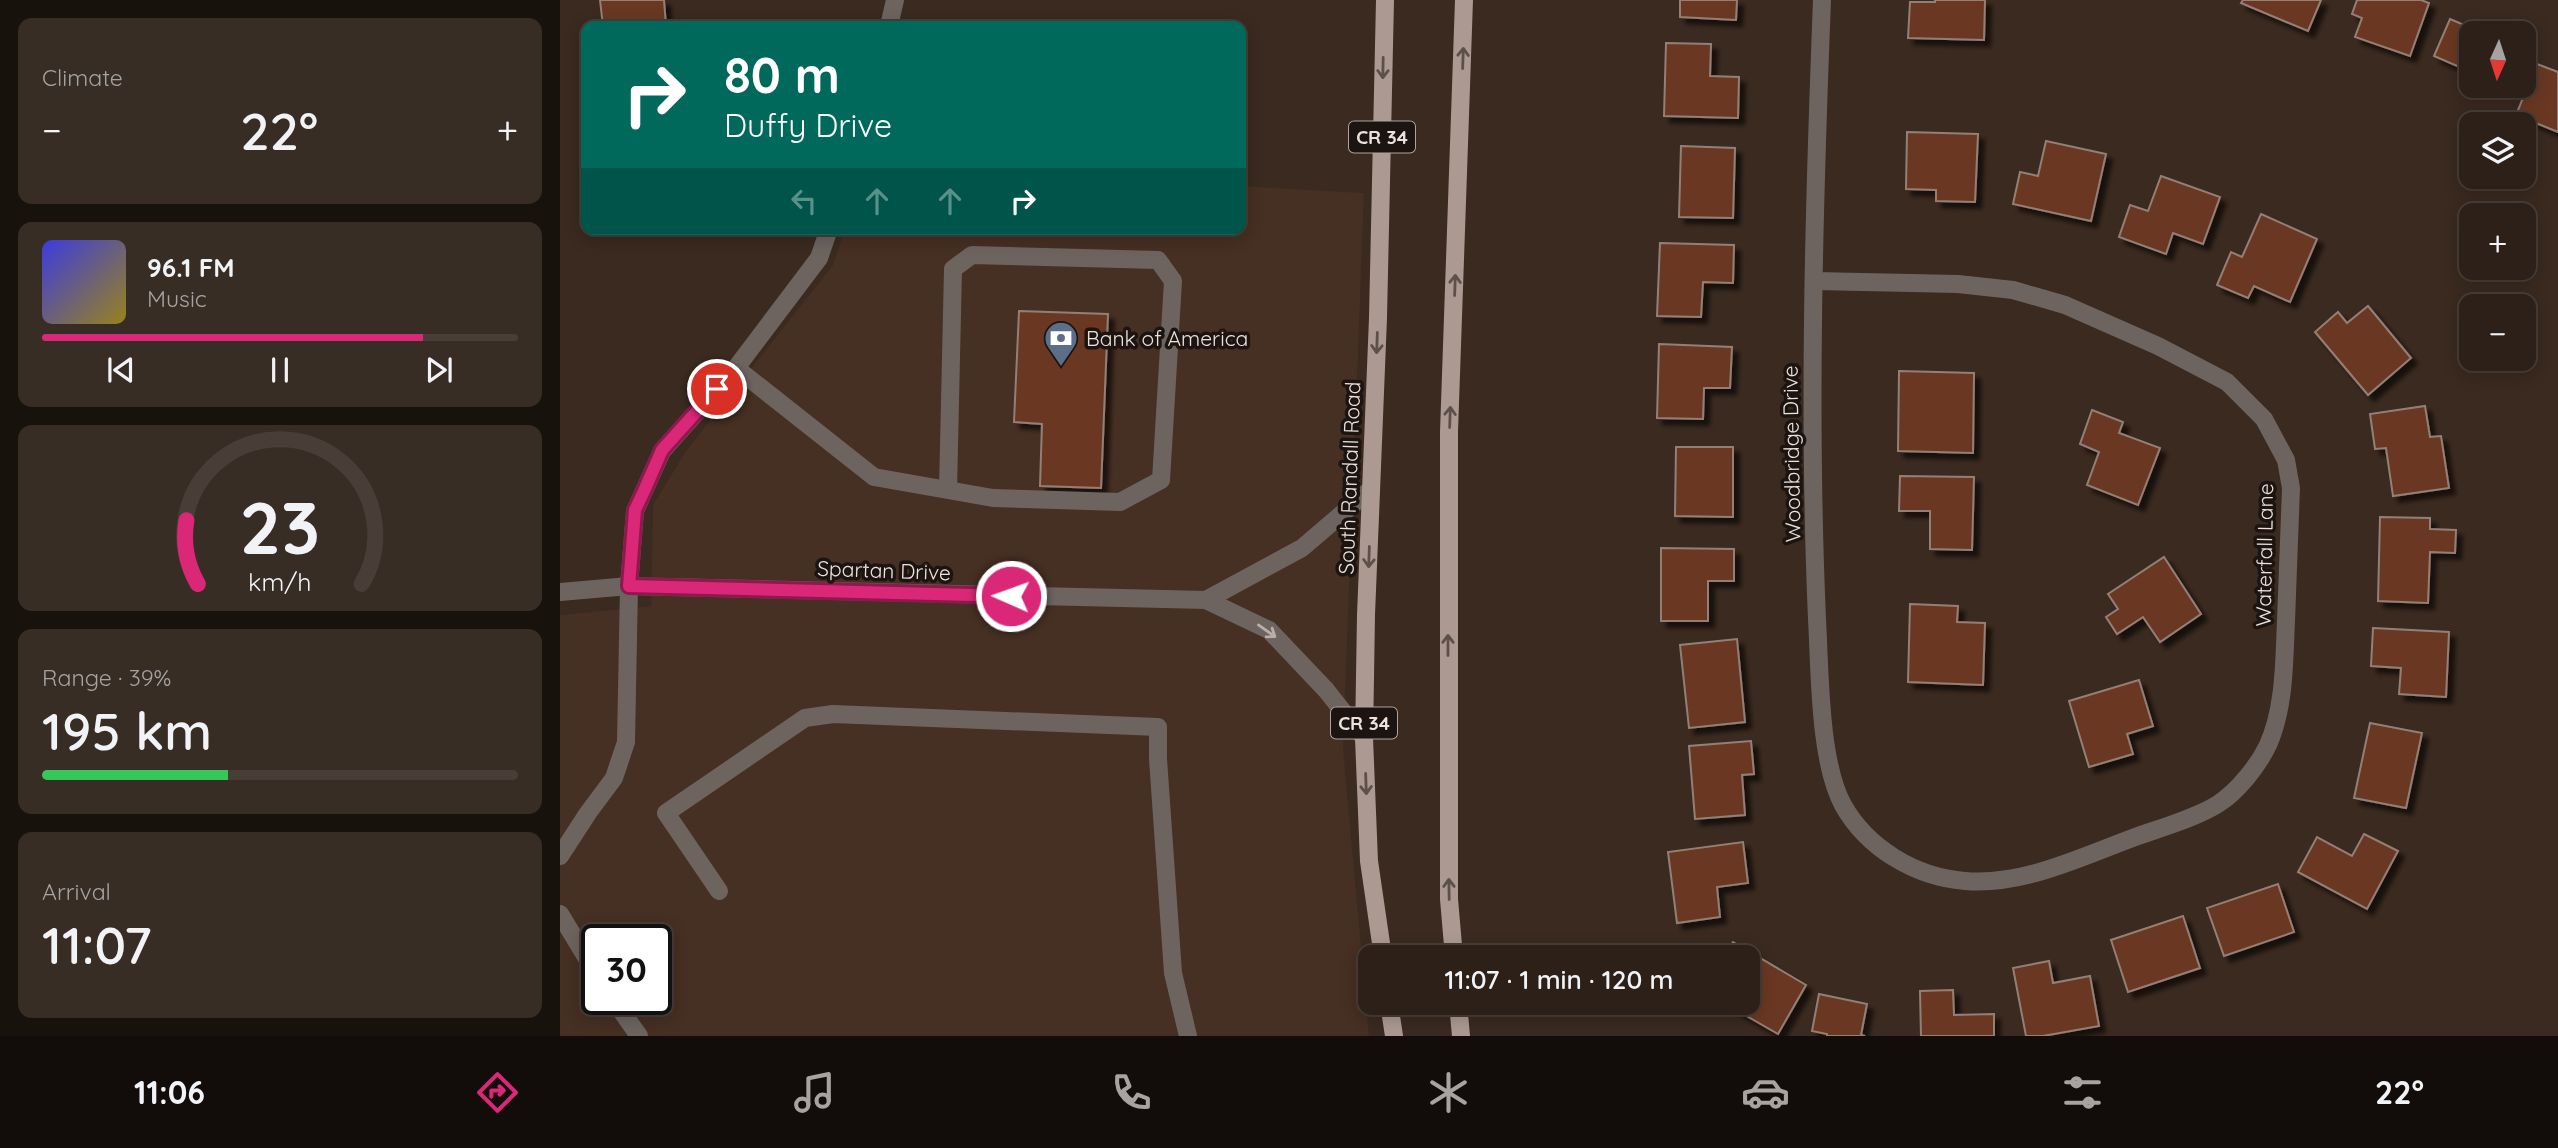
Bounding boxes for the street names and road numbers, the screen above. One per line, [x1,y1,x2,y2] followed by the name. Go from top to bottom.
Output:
[1349,122,1415,153] road number: CR 34
[1776,365,1806,543] street label: Woodbridge Drive
[1333,381,1365,575] street label: South Randall Road
[2250,483,2278,627] street label: Waterfall Lane
[817,555,951,585] street label: Spartan Drive
[1331,708,1397,738] road number: CR 34

